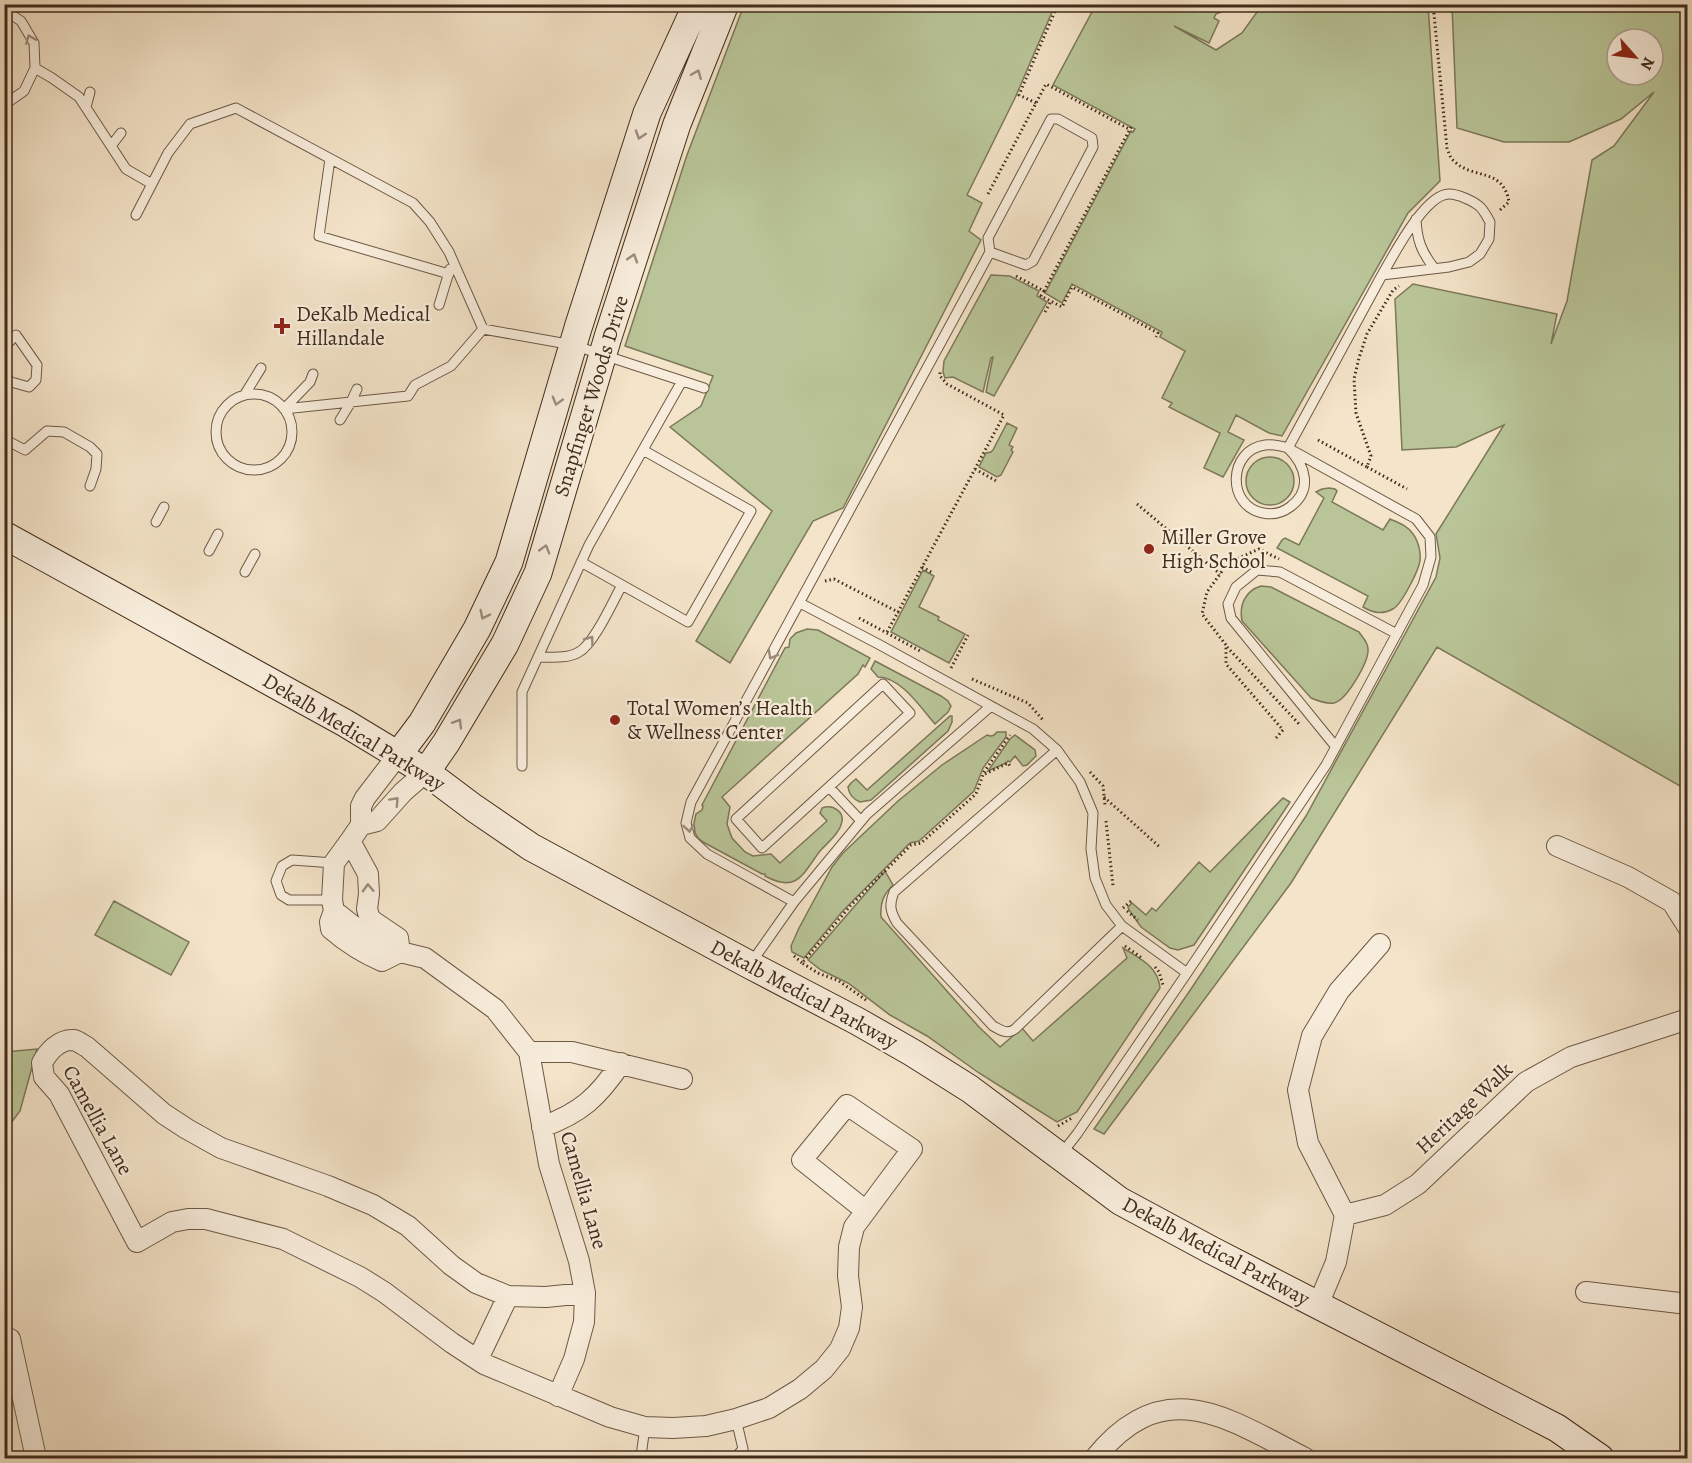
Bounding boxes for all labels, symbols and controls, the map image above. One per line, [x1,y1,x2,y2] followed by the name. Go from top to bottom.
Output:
[1605,27,1665,87] north arrow
[25,34,37,45] one-way arrow
[1635,53,1660,74] text: N
[690,69,702,80] one-way arrow
[635,129,647,140] one-way arrow
[626,253,638,264] one-way arrow
[547,292,635,500] street label: Snapfinger Woods Drive
[296,300,430,352] place label: DeKalb Medical Hillandale
[273,317,291,335] marker: DeKalb Medical Hillandale
[551,396,564,406] one-way arrow
[1161,523,1266,575] place label: Miller Grove High School
[1142,542,1156,556] marker: Miller Grove High School
[538,544,550,555] one-way arrow
[479,608,491,619] one-way arrow
[583,635,594,646] one-way arrow
[768,648,779,659] one-way arrow
[258,666,451,798] street label: Dekalb Medical Parkway
[627,694,813,746] place label: Total Women’s Health & Wellness Center
[608,713,622,727] marker: Total Women’s Health & Wellness Center
[451,718,462,729] one-way arrow
[388,797,399,808] one-way arrow
[682,823,694,833] one-way arrow
[362,884,375,893] one-way arrow
[705,933,903,1056] street label: Dekalb Medical Parkway
[1410,1055,1519,1160] street label: Heritage Walk
[56,1060,140,1180] street label: Camellia Lane
[554,1128,614,1252] street label: Camellia Lane
[1117,1190,1315,1313] street label: Dekalb Medical Parkway

